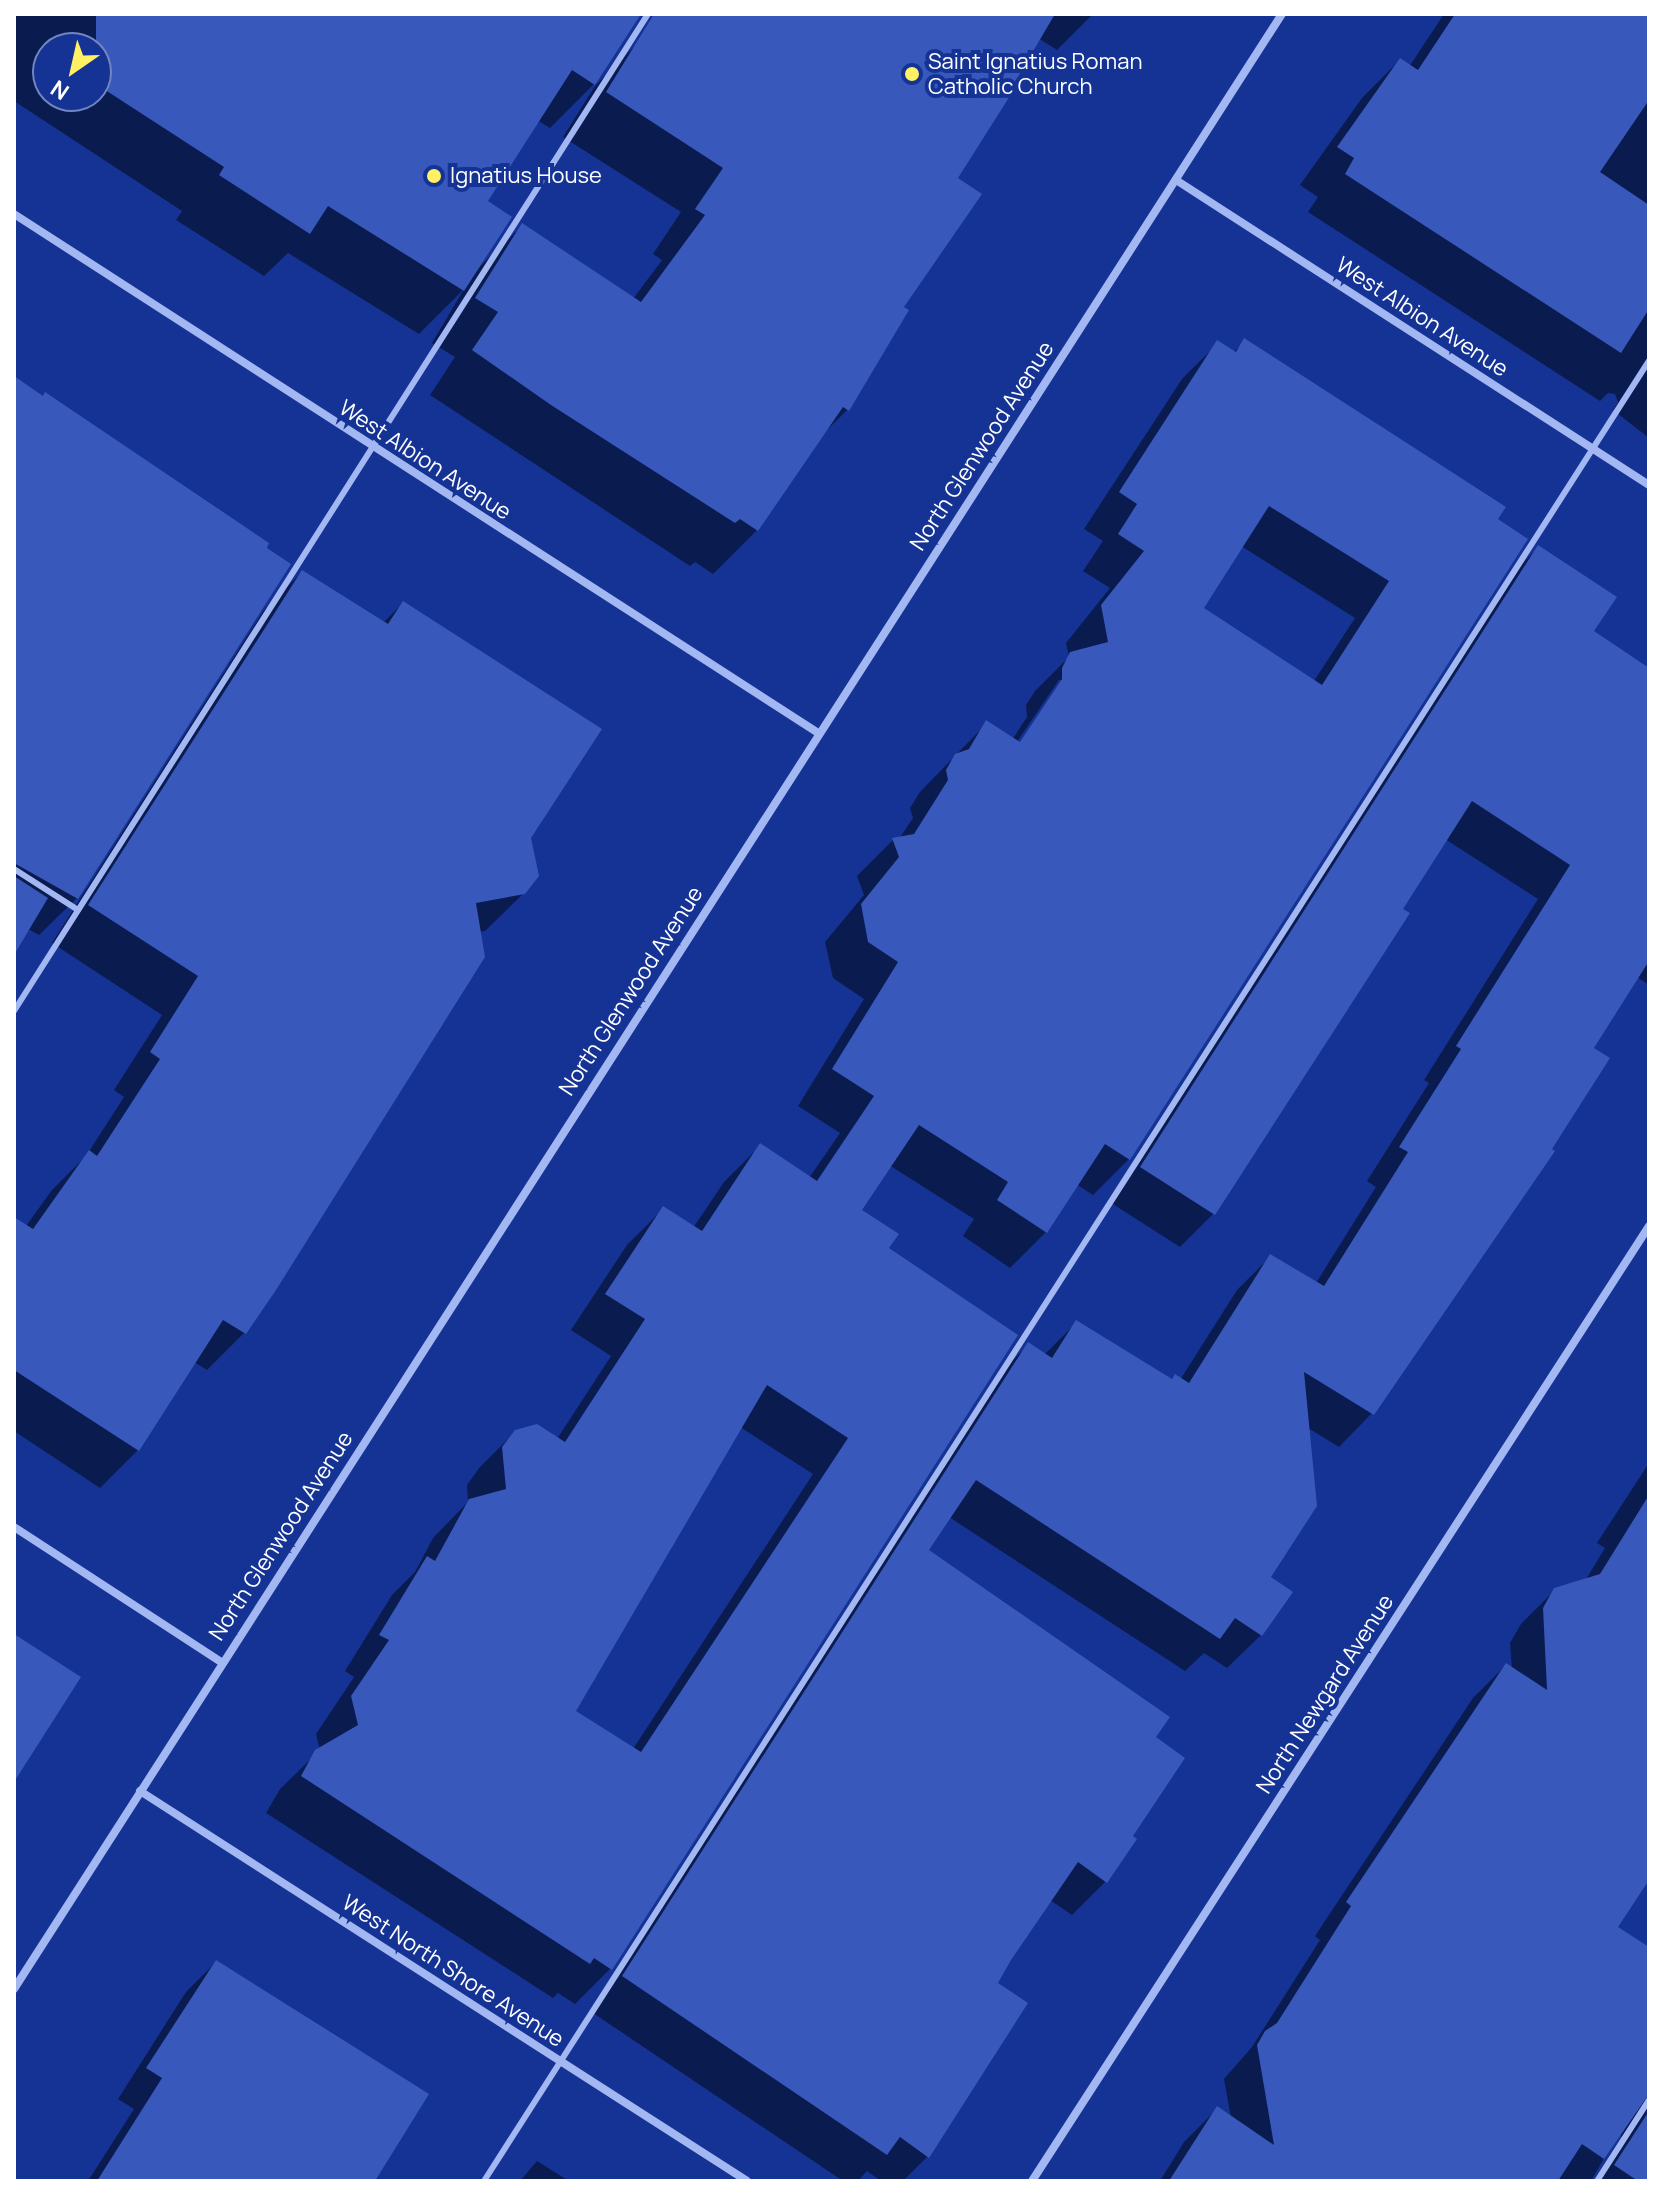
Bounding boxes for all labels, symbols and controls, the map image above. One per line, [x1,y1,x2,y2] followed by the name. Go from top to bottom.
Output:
[32,32,112,112] north arrow
[928,48,1142,100] place label: Saint Ignatius Roman Catholic Church
[903,65,921,83] marker: Saint Ignatius Roman Catholic Church
[45,73,75,107] text: N
[450,163,602,189] place label: Ignatius House
[425,167,443,185] marker: Ignatius House
[1331,251,1513,383] street label: West Albion Avenue
[905,337,1059,555] street label: North Glenwood Avenue
[334,394,516,526] street label: West Albion Avenue
[554,882,708,1100] street label: North Glenwood Avenue
[204,1427,358,1645] street label: North Glenwood Avenue
[1251,1590,1399,1798] street label: North Newgard Avenue
[337,1889,569,2053] street label: West North Shore Avenue

